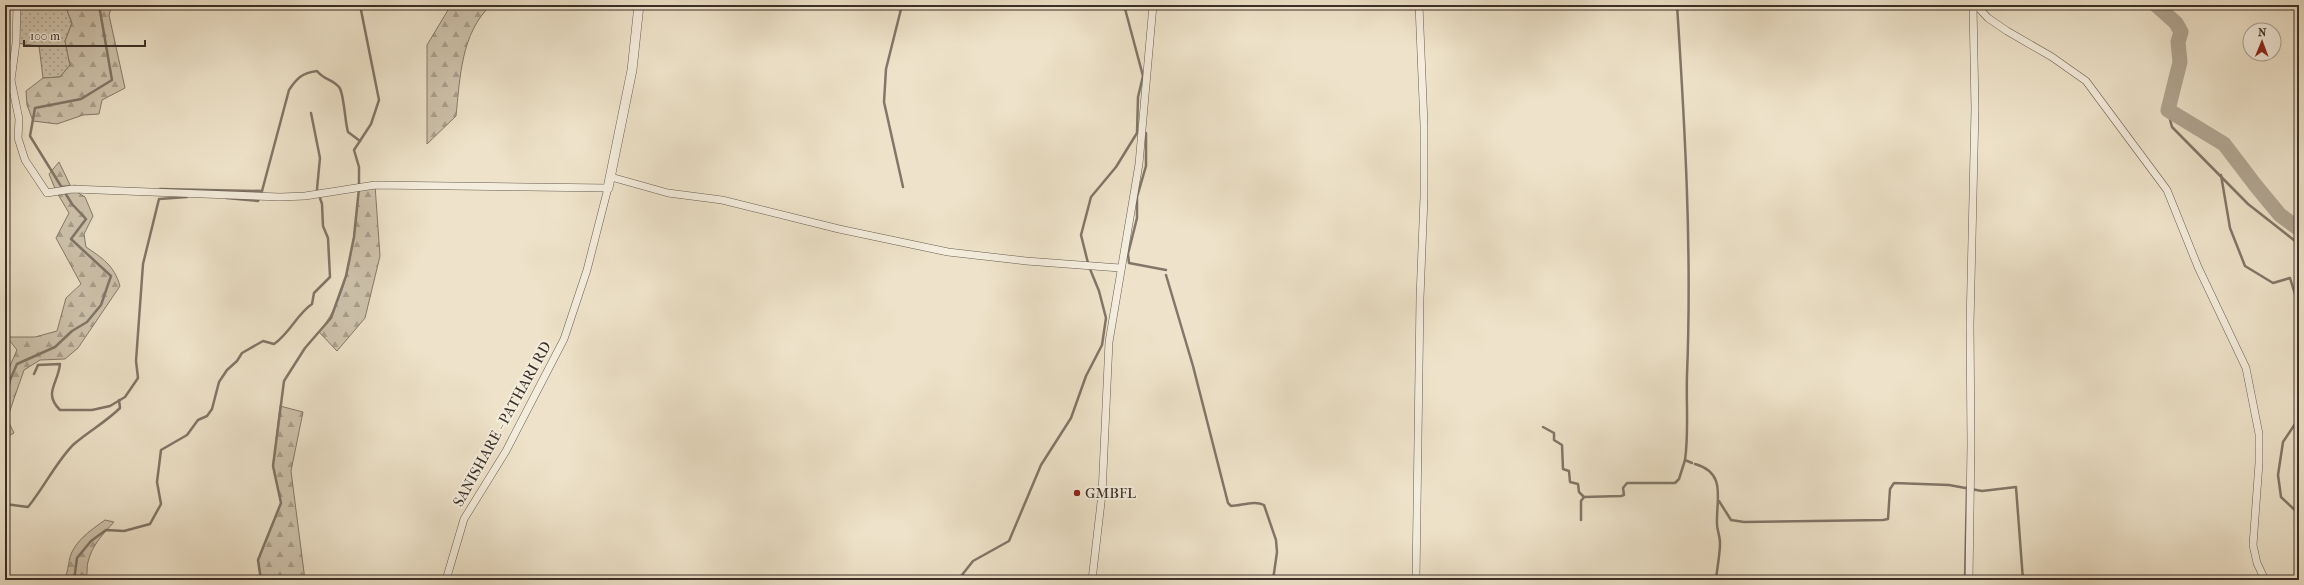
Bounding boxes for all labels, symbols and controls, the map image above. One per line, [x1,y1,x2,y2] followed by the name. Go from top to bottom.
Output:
[24,22,145,48] scale bar
[2242,22,2282,62] north arrow
[2258,26,2267,39] text: N
[30,29,60,43] text: 100 m
[449,338,555,510] street label: SANISHARE - PATHARI RD
[1085,484,1136,502] place label: GMBFL
[1072,488,1082,498] marker: GMBFL

